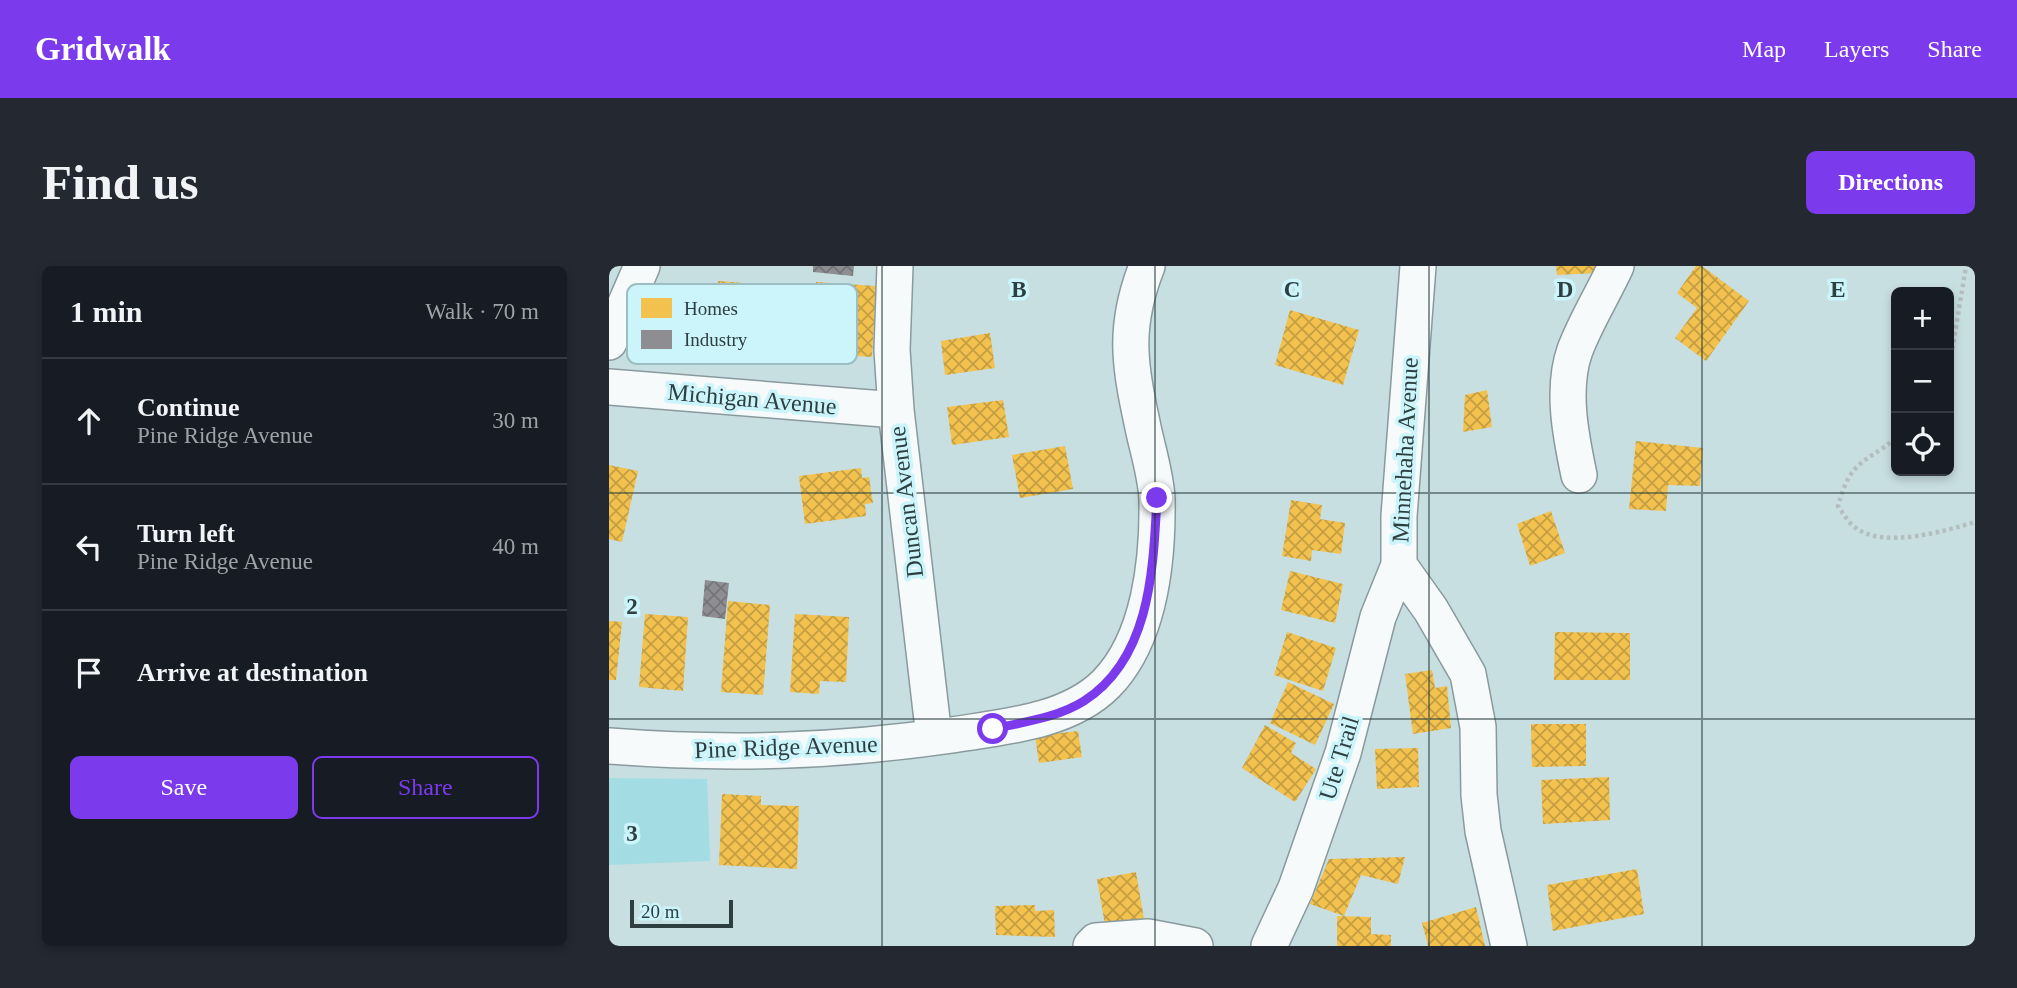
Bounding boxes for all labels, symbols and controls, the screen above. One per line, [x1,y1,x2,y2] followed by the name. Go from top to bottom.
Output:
[35,31,171,67] text: Gridwalk
[1742,36,1786,62] text: Map
[1824,36,1889,62] text: Layers
[1927,36,1982,62] text: Share
[1806,151,1975,214] button: Directions
[42,155,199,210] text: Find us
[1011,277,1027,302] text: B
[1284,277,1300,302] text: C
[1557,277,1573,302] text: D
[1830,277,1846,302] text: E
[627,284,857,364] legend
[1891,287,1954,476] map controls
[1891,287,1954,350] button: +
[70,295,143,328] text: 1 min
[684,298,738,319] text: Homes
[425,299,539,324] text: Walk · 70 m
[684,329,748,350] text: Industry
[1891,350,1954,413] button: −
[1387,357,1423,543] street label: Minnehaha Avenue
[666,379,838,419] street label: Michigan Avenue
[137,393,240,422] text: Continue
[70,402,108,440] icon: ahead
[492,408,539,433] text: 30 m
[1891,413,1954,476] button: locate
[137,423,313,448] text: Pine Ridge Avenue
[884,425,928,579] street label: Duncan Avenue
[1141,482,1172,513] route end
[137,519,235,548] text: Turn left
[70,528,108,566] icon: left
[492,534,539,559] text: 40 m
[137,549,313,574] text: Pine Ridge Avenue
[626,594,638,619] text: 2
[70,654,108,692] icon: arrive
[137,658,368,687] text: Arrive at destination
[977,713,1008,744] route start
[1314,713,1364,803] street label: Ute Trail
[694,731,878,763] street label: Pine Ridge Avenue
[70,756,298,819] button: Save
[312,756,539,819] button: Share
[626,821,638,846] text: 3
[630,897,733,929] scale bar
[641,901,680,922] text: 20 m

